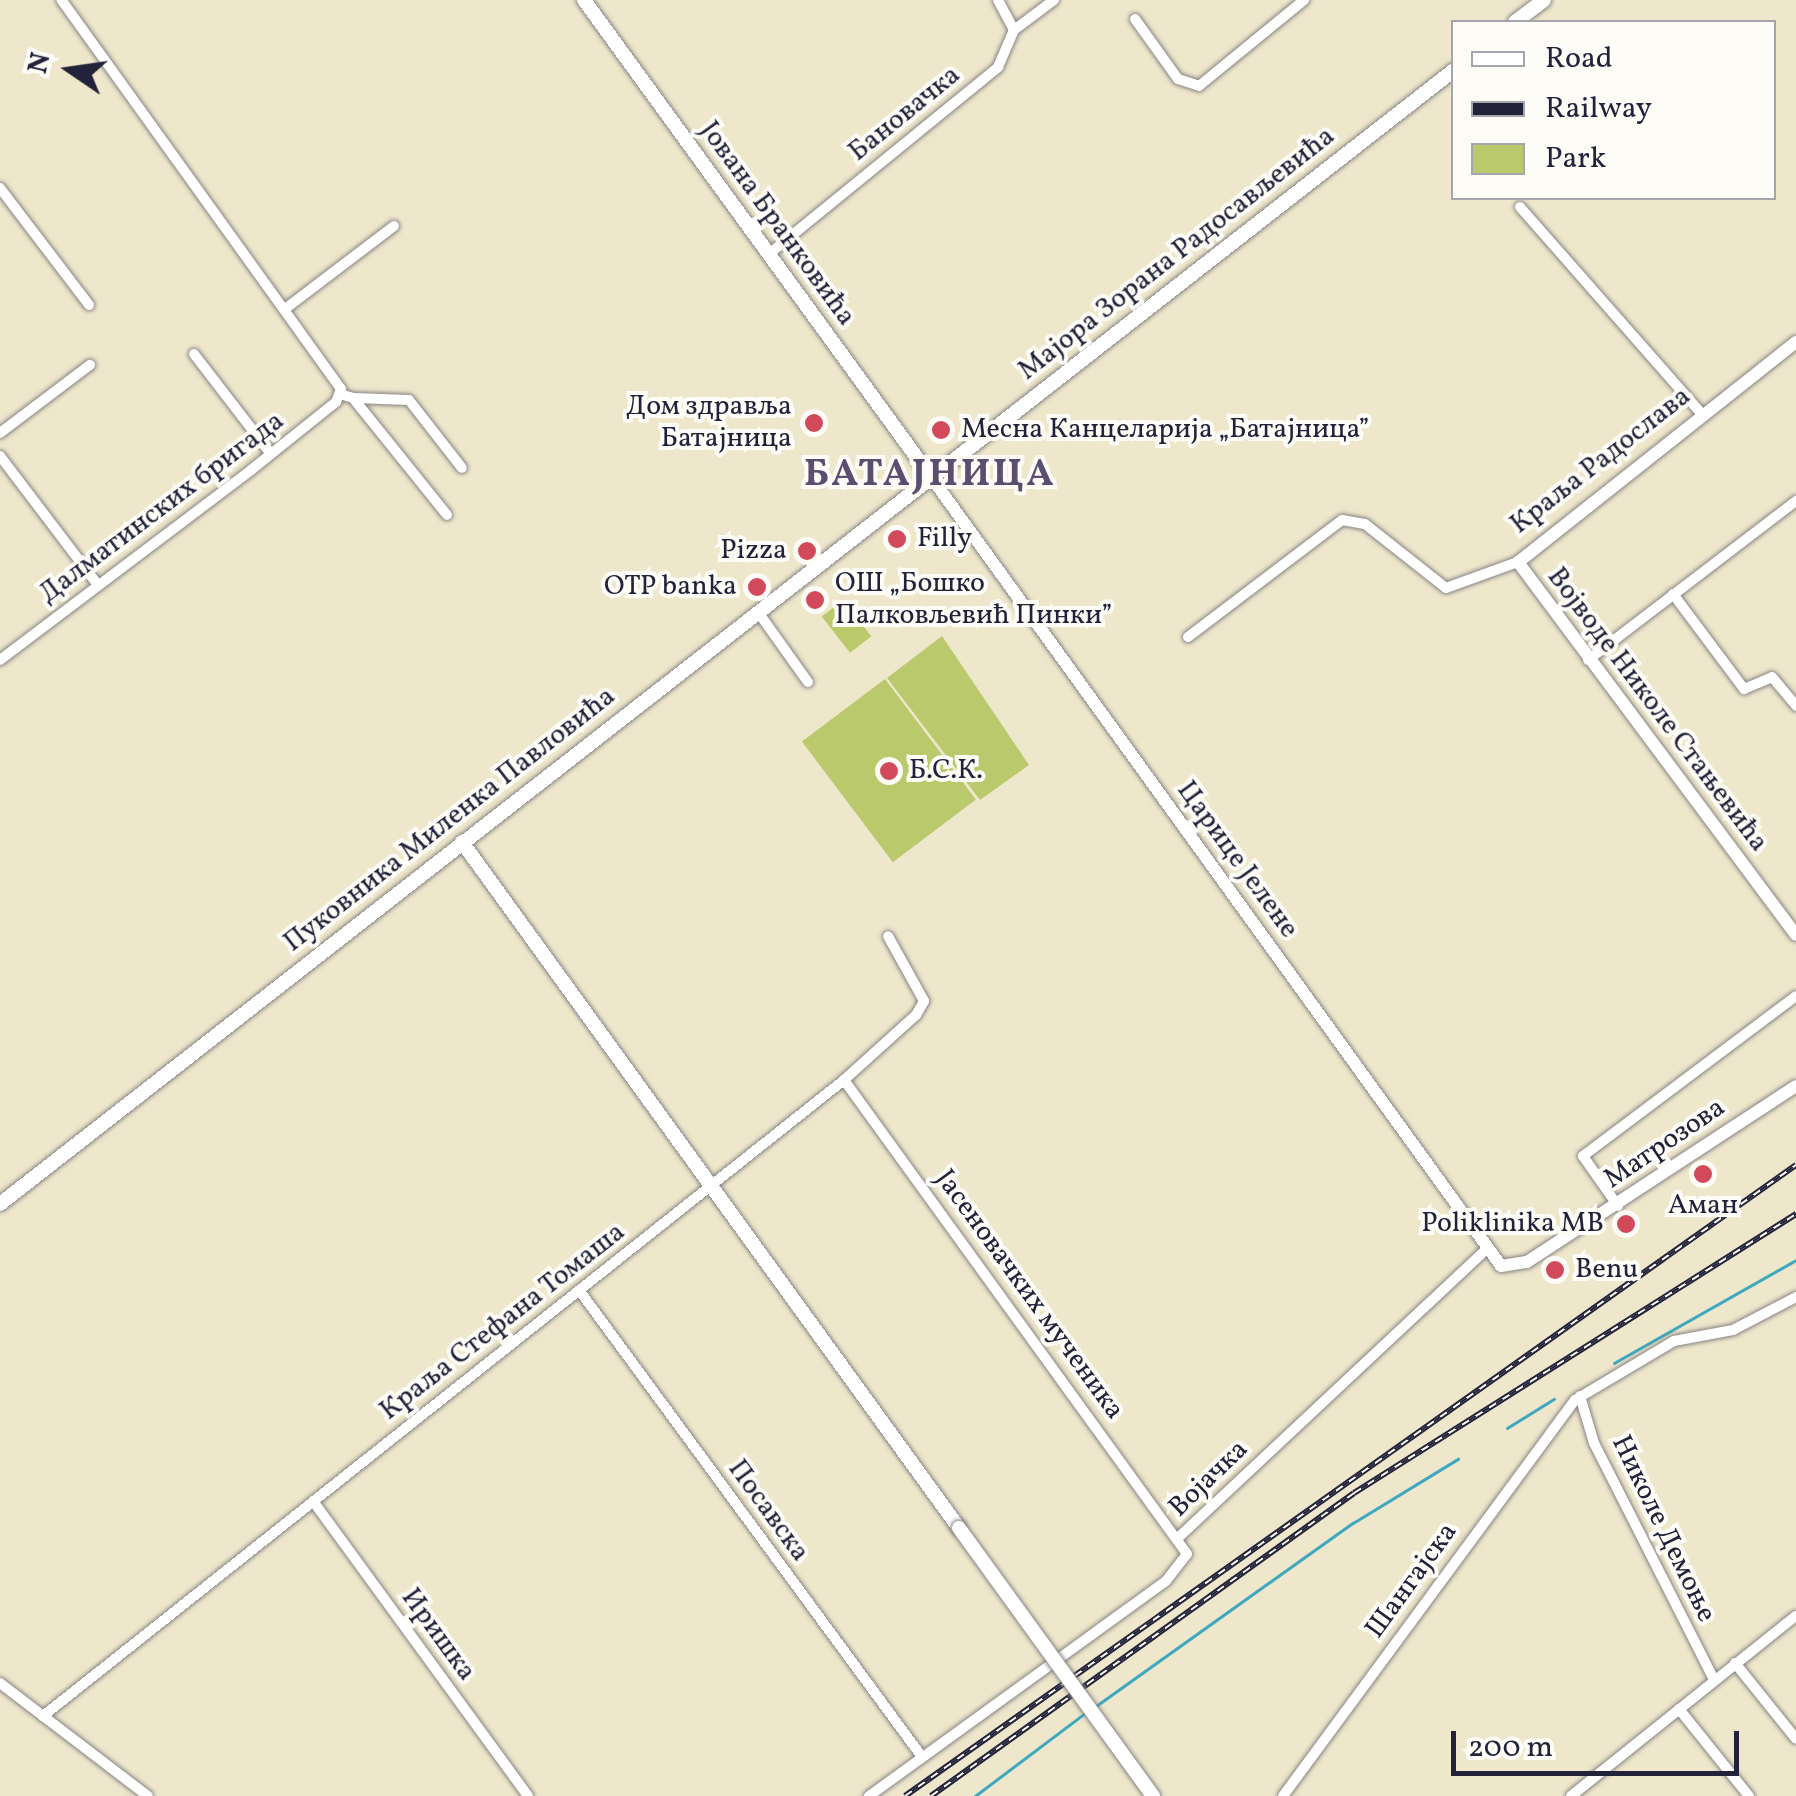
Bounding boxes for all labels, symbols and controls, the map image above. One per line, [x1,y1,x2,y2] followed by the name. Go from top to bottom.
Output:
[20,20,120,120] north arrow
[1451,20,1776,200] legend
[1545,38,1613,80] text: Road
[19,49,62,77] text: N
[842,59,968,169] street label: Бановачка
[1545,88,1652,130] text: Railway
[692,115,862,333] street label: Јована Бранковића
[1012,120,1342,388] street label: Мајора Зорана Радосављевића
[1545,138,1606,180] text: Park
[1504,380,1698,542] street label: Краља Радослава
[626,390,792,456] place label: Дом здравља Батајница
[33,405,291,611] street label: Далматинских бригада
[801,410,827,436] marker: Дом здравља Батајница
[961,413,1369,447] place label: Месна Канцеларија „Батајница”
[930,419,952,441] marker: Месна Канцеларија „Батајница”
[804,453,1056,499] district label: БАТАЈНИЦА
[917,522,972,556] place label: Filly
[886,528,908,550] marker: Filly
[720,534,787,568] place label: Pizza
[796,540,818,562] marker: Pizza
[1539,561,1775,859] street label: Војводе Николе Стањевића
[835,567,1112,633] place label: ОШ „Бошко Палковљевић Пинки”
[604,570,737,604] place label: OTP banka
[746,576,768,598] marker: OTP banka
[804,589,826,611] marker: ОШ „Бошко Палковљевић Пинки”
[278,680,622,960] street label: Пуковника Миленка Павловића
[909,754,983,788] place label: Б.С.К.
[878,760,900,782] marker: Б.С.К.
[1169,775,1305,945] street label: Царице Јелене
[1598,1091,1732,1197] street label: Матрозова
[1692,1163,1714,1185] marker: Аман
[927,1164,1131,1426] street label: Јасеновачких мученика
[1668,1189,1738,1223] place label: Аман
[1421,1207,1604,1241] place label: Poliklinika MB
[1613,1211,1639,1237] marker: Poliklinika MB
[373,1216,633,1428] street label: Краља Стефана Томаша
[1575,1253,1638,1287] place label: Benu
[1544,1259,1566,1281] marker: Benu
[1603,1430,1723,1628] street label: Николе Демоње
[1162,1433,1256,1525] street label: Војачка
[720,1454,816,1568] street label: Посавска
[1359,1517,1465,1645] street label: Шангајска
[393,1582,483,1688] street label: Иришка
[1456,1711,1744,1773] scale bar
[1468,1727,1553,1769] text: 200 m

